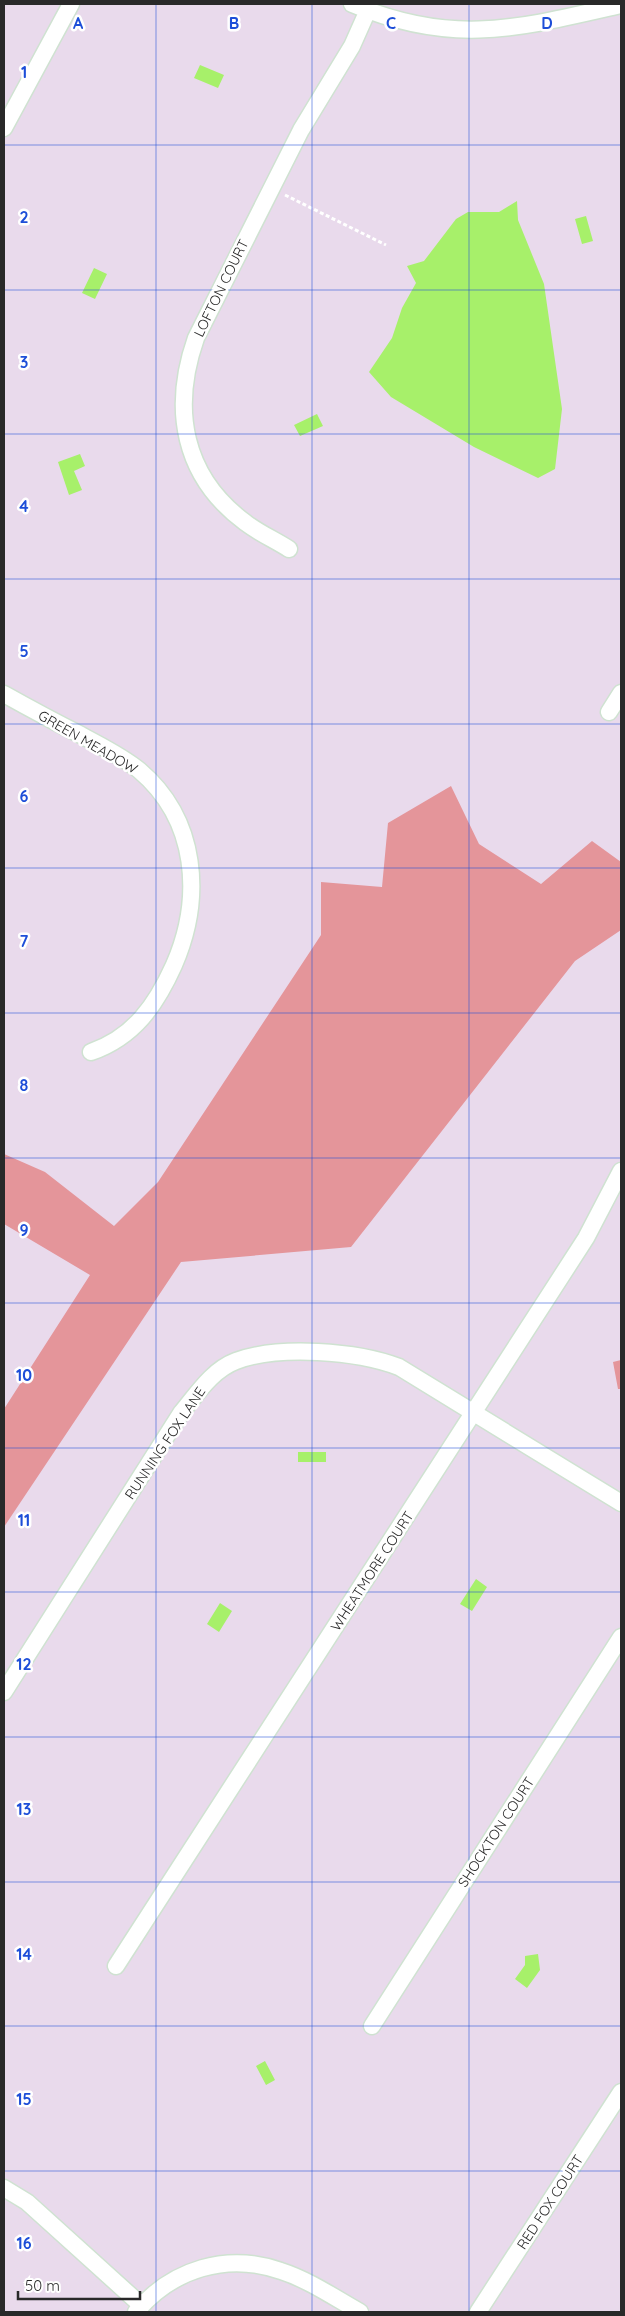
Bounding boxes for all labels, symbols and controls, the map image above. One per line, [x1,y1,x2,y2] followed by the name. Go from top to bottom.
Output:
[73,13,84,33] text: A
[229,13,239,33] text: B
[386,13,396,33] text: C
[541,13,553,33] text: D
[21,62,27,82] text: 1
[19,207,29,227] text: 2
[190,236,252,340] street label: LOFTON COURT
[20,352,28,372] text: 3
[19,496,29,516] text: 4
[19,641,29,661] text: 5
[35,706,141,778] street label: GREEN MEADOW
[20,786,29,806] text: 6
[20,931,29,951] text: 7
[20,1075,29,1095] text: 8
[19,1220,29,1240] text: 9
[16,1365,32,1385] text: 10
[121,1383,209,1503] street label: RUNNING FOX LANE
[327,1508,417,1634] street label: WHEATMORE COURT
[18,1510,30,1530] text: 11
[16,1654,32,1674] text: 12
[454,1774,538,1890] street label: SHOCKTON COURT
[17,1799,31,1819] text: 13
[16,1944,32,1964] text: 14
[16,2089,32,2109] text: 15
[513,2151,587,2253] street label: RED FOX COURT
[16,2233,32,2253] text: 16
[18,2268,140,2300] scale bar
[25,2276,60,2295] text: 50 m

